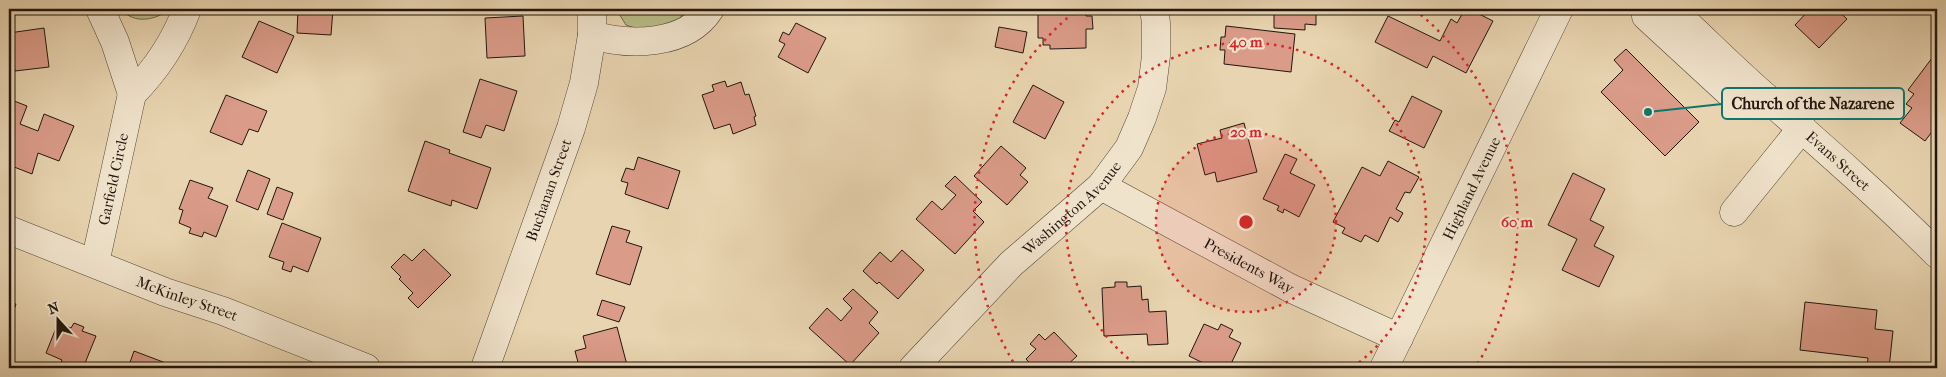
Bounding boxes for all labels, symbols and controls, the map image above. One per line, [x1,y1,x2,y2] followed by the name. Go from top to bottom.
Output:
[1229,33,1263,51] text: 40 m
[1722,88,1904,119] callout: Church of the Nazarene
[1732,94,1895,113] text: Church of the Nazarene
[1230,123,1262,141] text: 20 m
[1802,128,1874,195] street label: Evans Street
[95,131,132,227] street label: Garfield Circle
[1439,133,1505,243] street label: Highland Avenue
[522,136,576,244] street label: Buchanan Street
[1018,157,1126,259] street label: Washington Avenue
[1237,213,1255,231] centre of rings
[1501,213,1534,231] text: 60 m
[1201,234,1298,298] street label: Presidents Way
[134,273,241,325] street label: McKinley Street
[32,294,82,344] north arrow
[46,298,62,318] text: N

